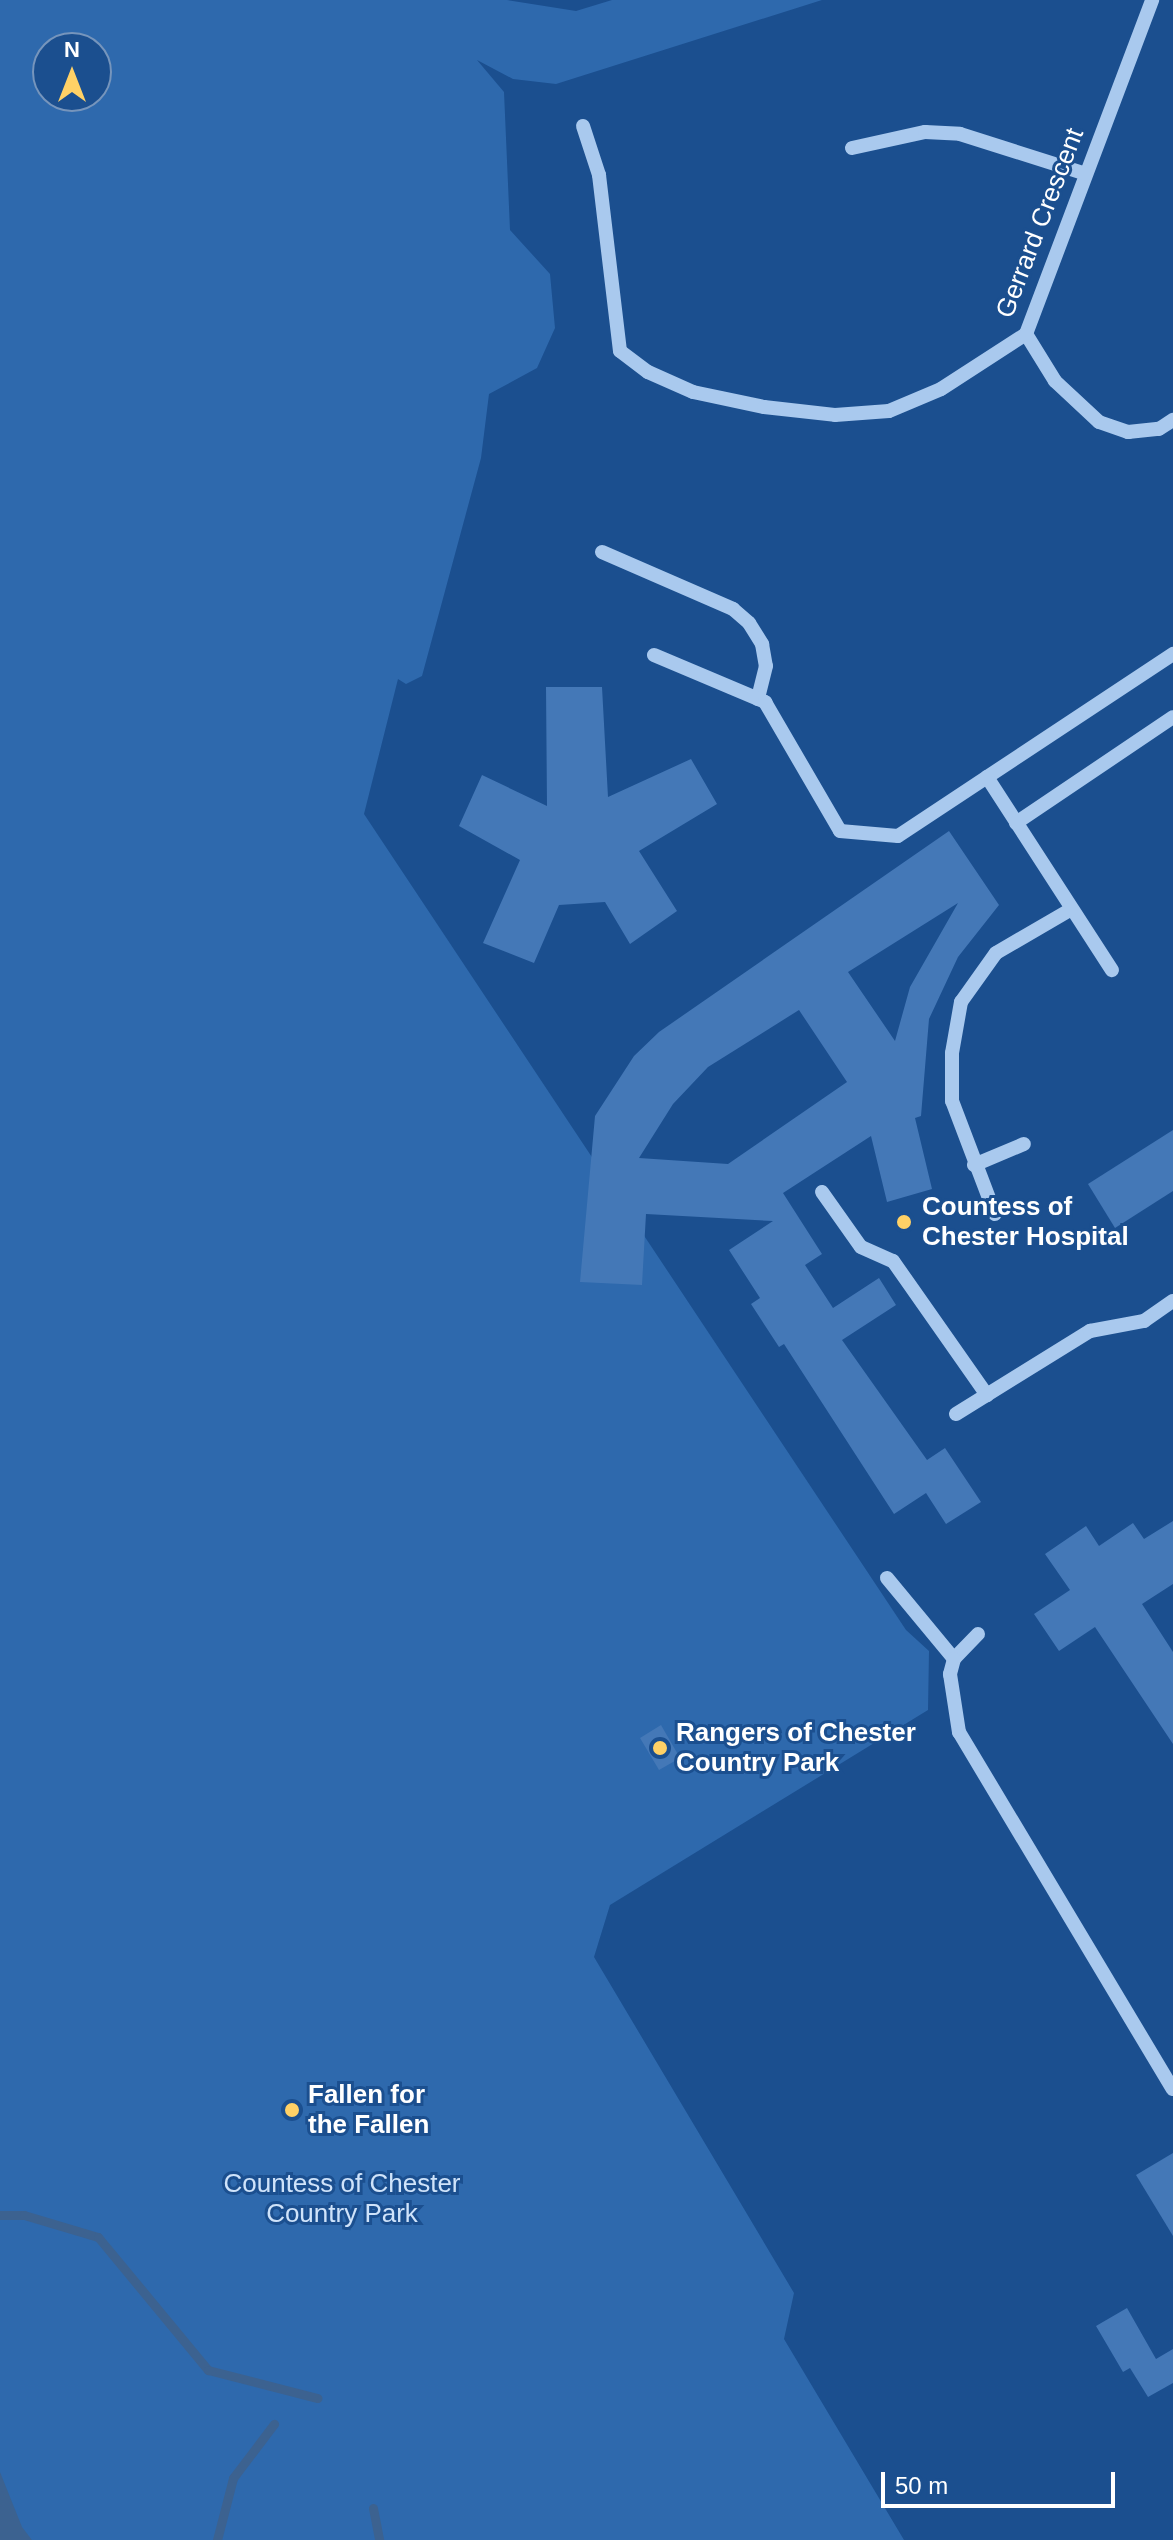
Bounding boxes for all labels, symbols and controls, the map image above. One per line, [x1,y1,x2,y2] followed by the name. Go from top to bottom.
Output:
[32,32,112,112] north arrow
[64,37,80,62] text: N
[989,124,1091,322] street label: Gerrard Crescent
[922,1191,1129,1252] place label: Countess of Chester Hospital
[893,1211,915,1233] marker: Countess of Chester Hospital
[676,1717,916,1778] place label: Rangers of Chester Country Park
[651,1739,669,1757] marker: Rangers of Chester Country Park
[308,2079,429,2140] place label: Fallen for the Fallen
[283,2101,301,2119] marker: Fallen for the Fallen
[223,2168,461,2230] park label: Countess of Chester Country Park
[885,2456,1119,2506] scale bar
[895,2472,948,2499] text: 50 m

